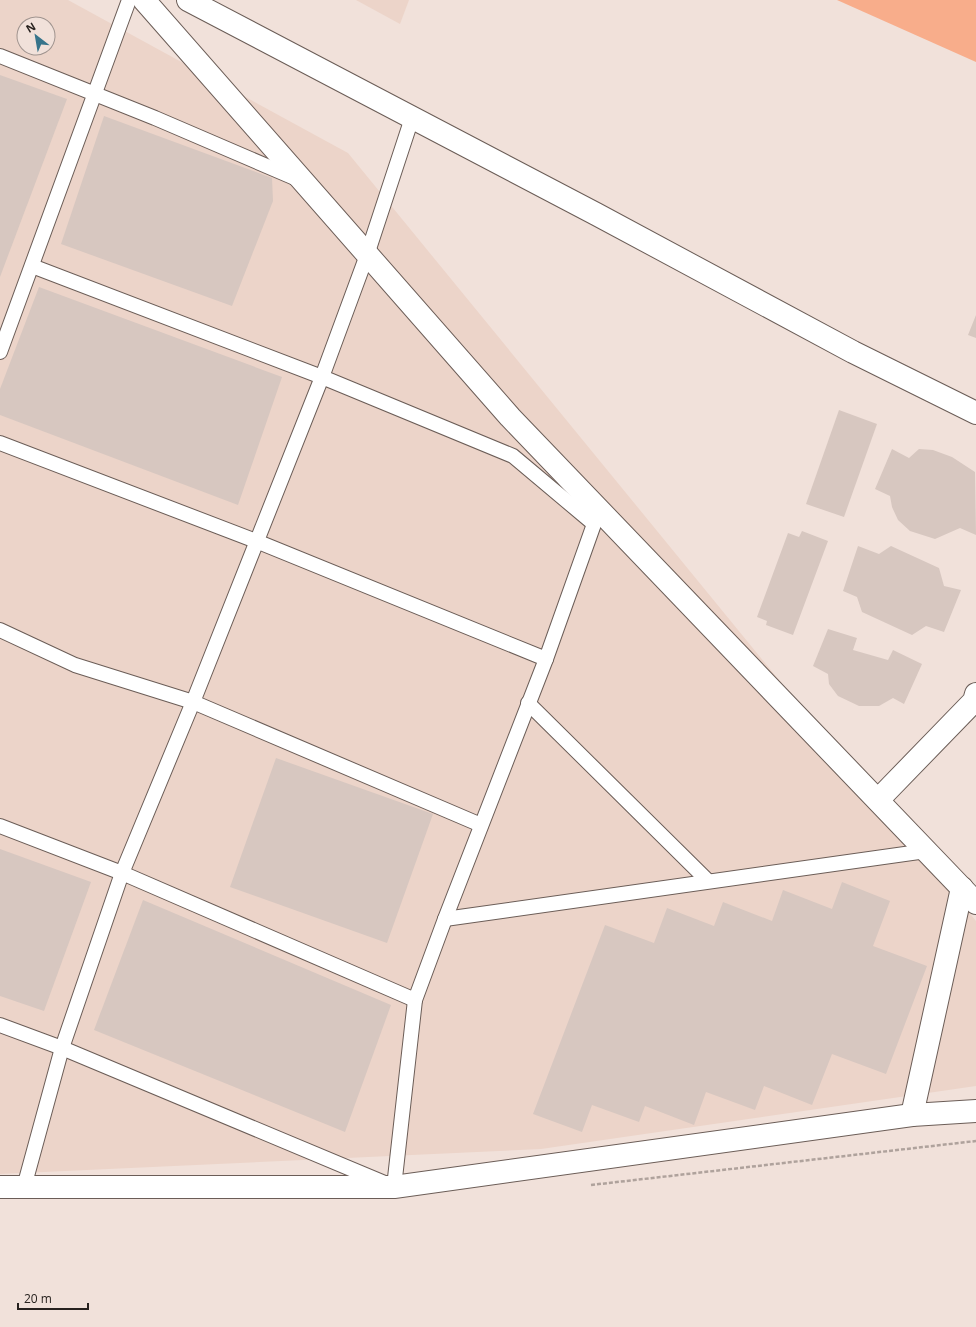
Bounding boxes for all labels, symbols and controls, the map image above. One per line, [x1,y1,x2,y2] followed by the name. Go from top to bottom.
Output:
[16,16,56,56] north arrow
[23,18,38,36] text: N
[18,1285,88,1311] scale bar
[24,1290,52,1307] text: 20 m

